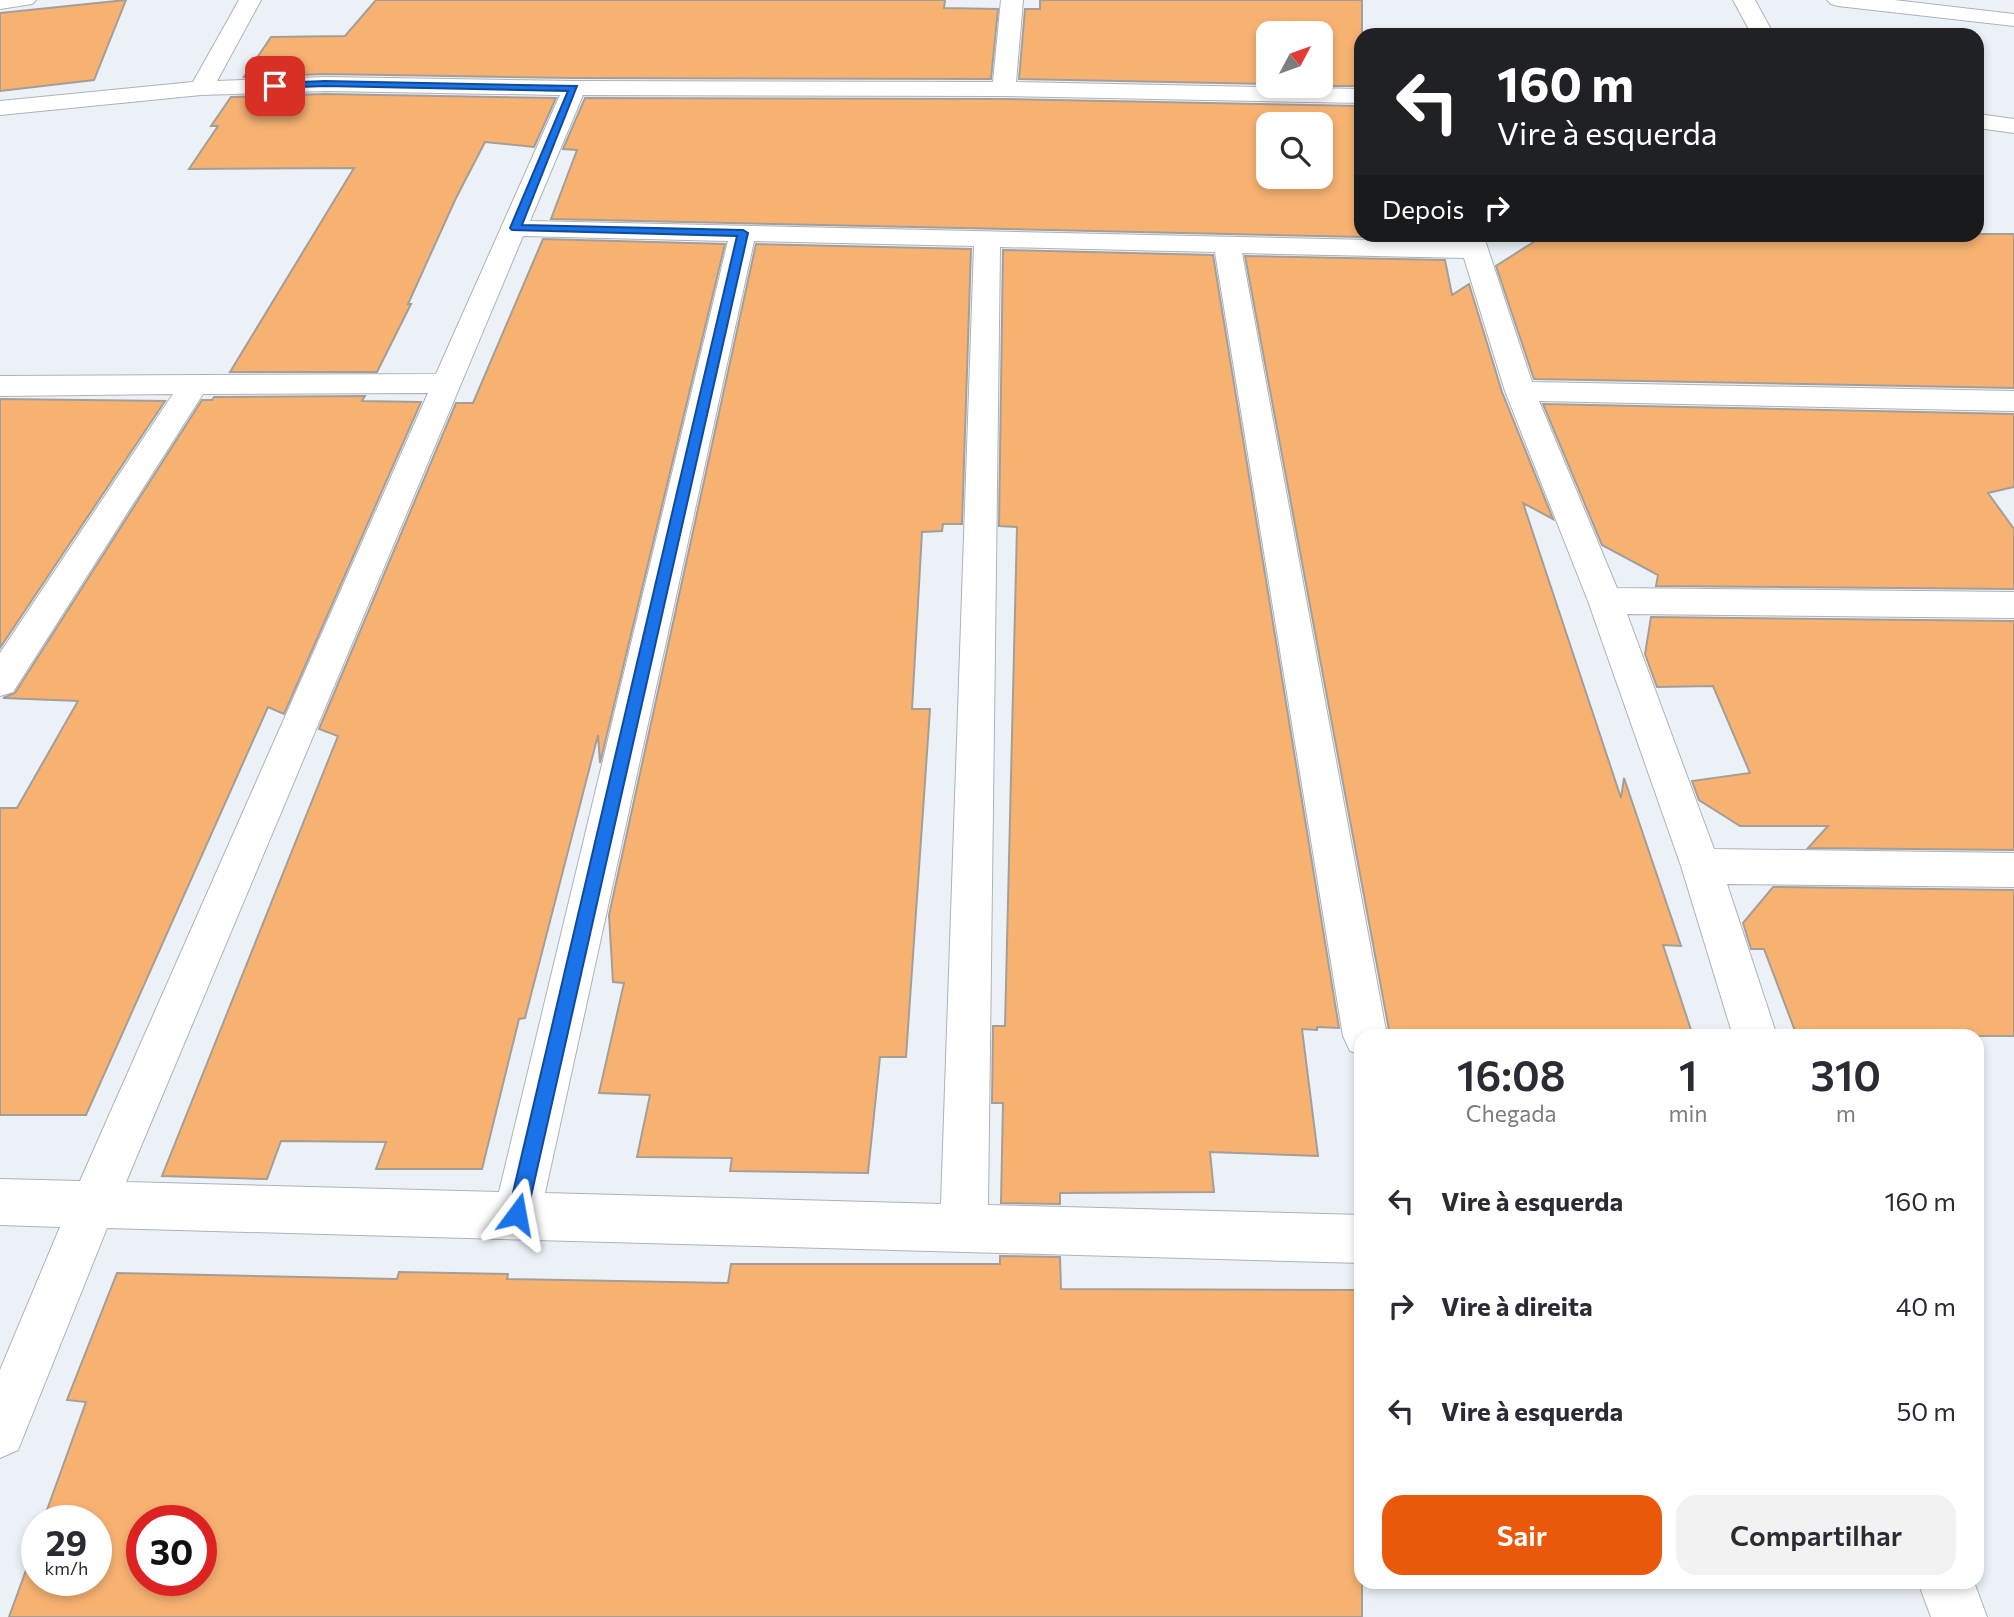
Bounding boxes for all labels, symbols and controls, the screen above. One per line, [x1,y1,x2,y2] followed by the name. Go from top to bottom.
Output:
[1256,21,1334,98] north arrow
[1256,21,1333,189] map controls
[1497,52,1634,112] text: 160 m
[245,56,305,116] pin
[1382,56,1473,147] icon: left
[256,67,294,105] icon: arrive
[1256,112,1333,189] button: search
[1497,112,1718,152] text: Vire à esquerda
[1478,189,1516,227] icon: right
[1382,193,1464,224] text: Depois
[1457,1048,1566,1100] text: 16:08
[1679,1048,1697,1100] text: 1
[1810,1048,1881,1100] text: 310
[1466,1099,1557,1127] text: Chegada
[1668,1099,1708,1127] text: min
[1836,1099,1856,1127] text: m
[480,1177,554,1251] position arrow
[1382,1182,1420,1220] icon: left
[1441,1185,1623,1216] text: Vire à esquerda
[1884,1185,1956,1216] text: 160 m
[1382,1287,1420,1325] icon: right
[1441,1290,1593,1321] text: Vire à direita
[1896,1290,1956,1321] text: 40 m
[1382,1392,1420,1430] icon: left
[1441,1395,1623,1426] text: Vire à esquerda
[1896,1395,1956,1426] text: 50 m
[1382,1495,1662,1575] button: Sair
[1676,1495,1956,1575] button: Compartilhar
[126,1505,217,1596] speed limit sign: 30
[46,1520,87,1563] text: 29
[45,1557,88,1579] text: km/h

